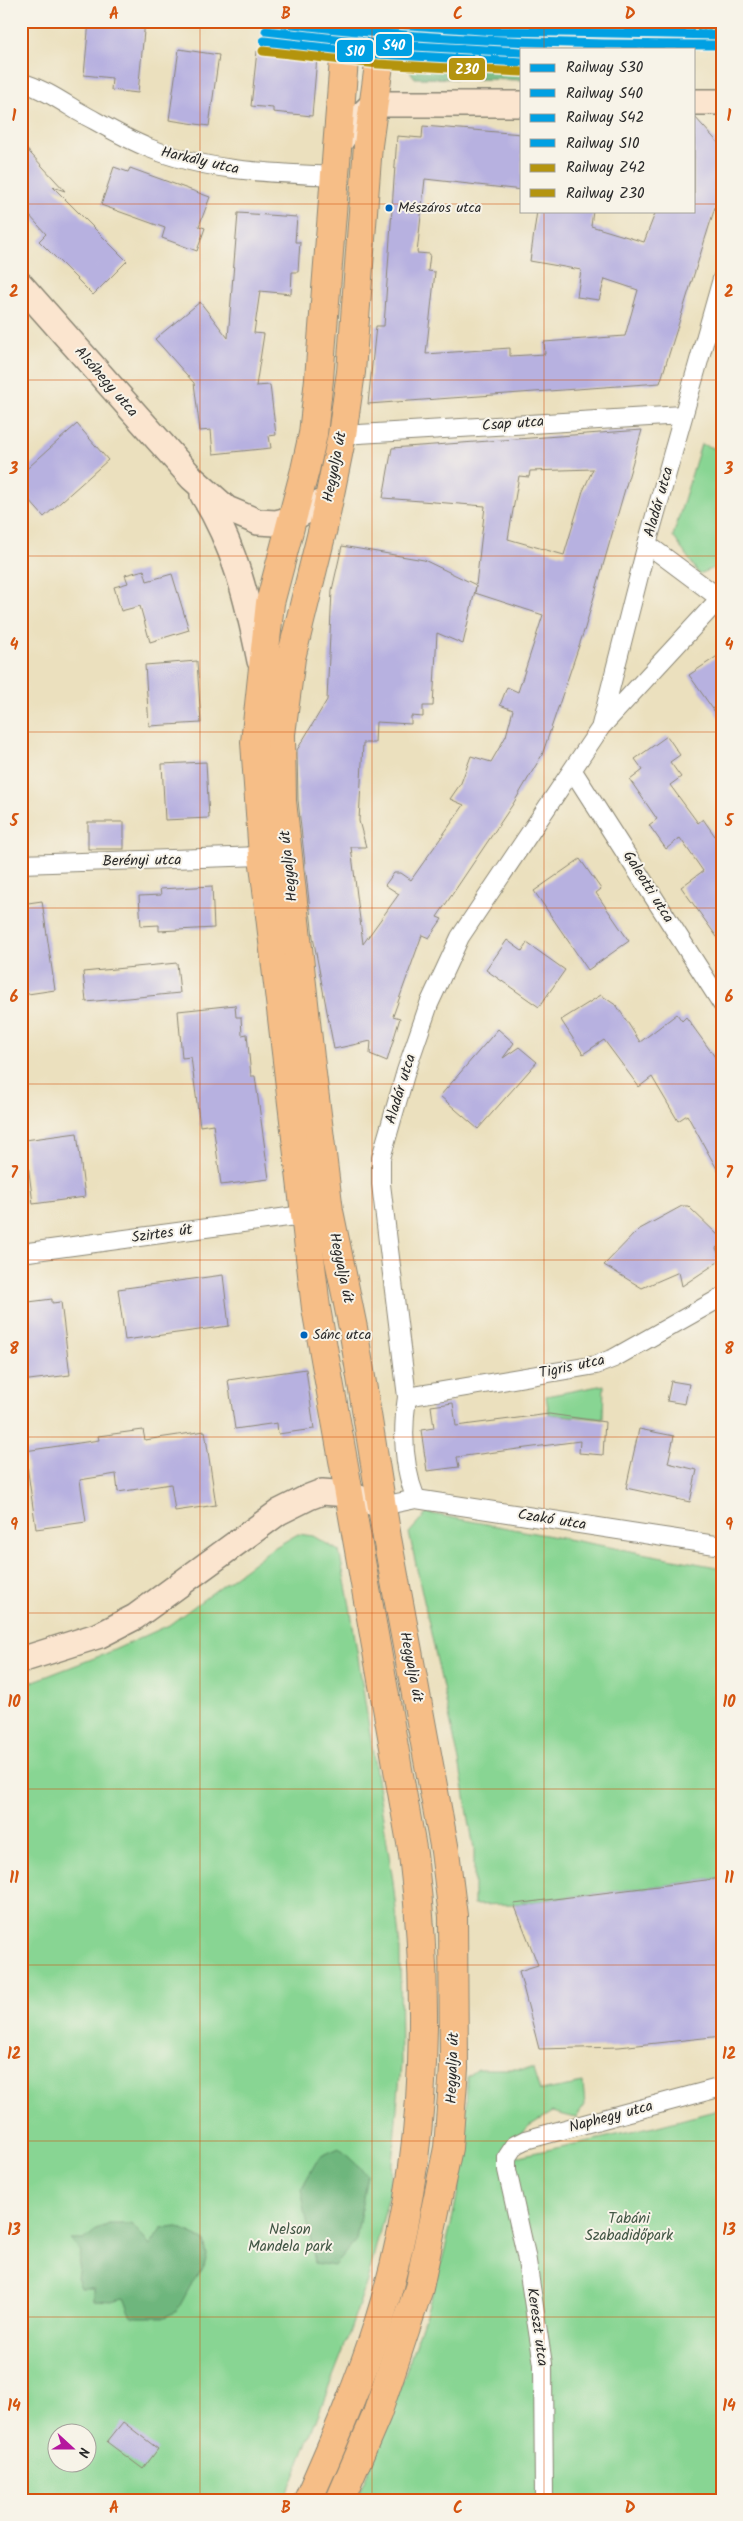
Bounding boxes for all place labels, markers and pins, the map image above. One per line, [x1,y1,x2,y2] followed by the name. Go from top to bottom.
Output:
[398,197,481,219] place label: Mészáros utca
[384,203,394,213] marker: Mészáros utca
[313,1324,371,1346] place label: Sánc utca
[299,1330,309,1340] marker: Sánc utca

